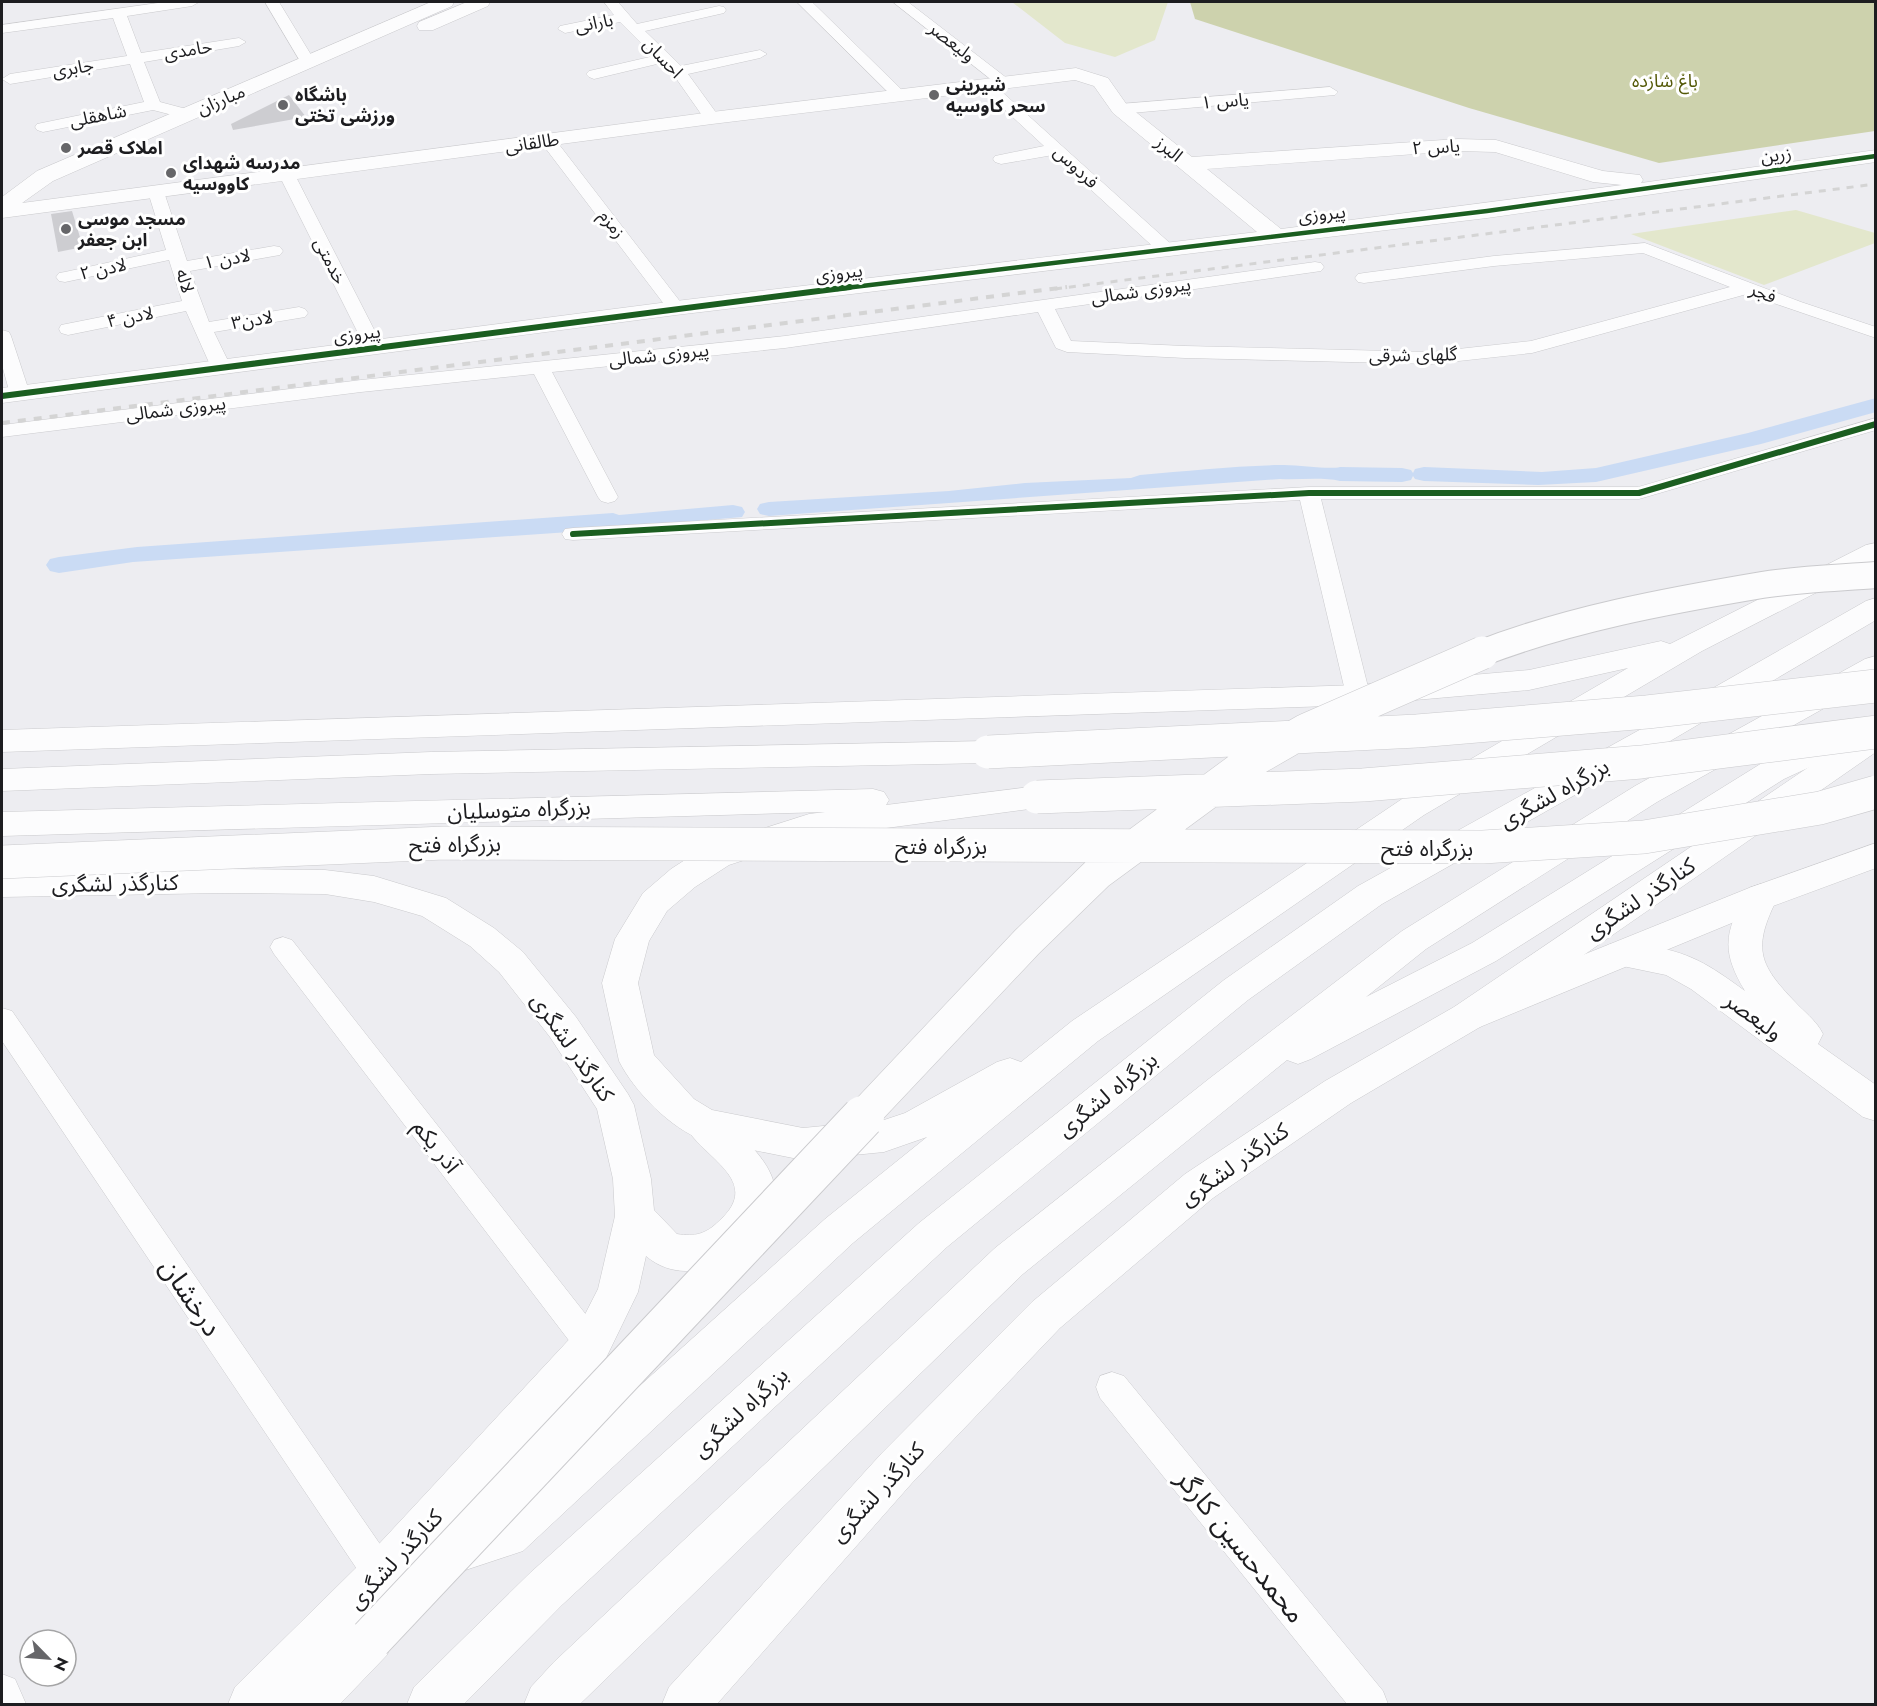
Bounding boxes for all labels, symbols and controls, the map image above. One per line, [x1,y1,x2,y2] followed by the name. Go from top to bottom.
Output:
[573,7,615,39] street label: بارانی
[922,15,981,69] street label: ولیعصر
[637,32,689,84] street label: احسان
[162,33,214,67] street label: حامدی
[50,52,96,84] street label: جابری
[1632,68,1698,95] park label: باغ شازده
[946,72,1046,119] place label: شیرینی سحر کاوسیه
[193,78,249,122] street label: مبارزان
[295,82,395,129] place label: باشگاه ورزشی تختی
[1200,86,1250,116] street label: یاس ۱
[927,88,941,102] marker: شیرینی سحر کاوسیه
[67,98,129,134] street label: شاهقلی
[276,98,290,112] marker: باشگاه ورزشی تختی
[503,126,561,160] street label: طالقانی
[1149,129,1188,168] street label: البرز
[1411,133,1461,161] street label: یاس ۲
[77,135,163,161] place label: املاک قصر
[1048,139,1104,195] street label: فردوس
[1759,140,1793,170] street label: زرین
[59,141,73,155] marker: املاک قصر
[183,150,300,197] place label: مدرسه شهدای کاووسیه
[164,166,178,180] marker: مدرسه شهدای کاووسیه
[1297,199,1347,229] street label: پیروزی
[592,204,632,245] street label: زمزم
[77,206,186,253] place label: مسجد موسی ابن جعفر
[59,222,73,236] marker: مسجد موسی ابن جعفر
[307,233,353,289] street label: خدمتی
[202,242,252,276] street label: لادن ۱
[77,251,129,287] street label: لادن ۲
[814,257,864,289] street label: پیروزی
[169,266,201,296] street label: لاله
[1089,271,1193,311] street label: پیروزی شمالی
[1745,276,1780,310] street label: فجر
[104,300,156,334] street label: لادن ۴
[229,304,275,336] street label: لادن۳
[332,318,382,350] street label: پیروزی
[608,337,710,373] street label: پیروزی شمالی
[1369,341,1458,369] street label: گلهای شرقی
[124,390,228,428] street label: پیروزی شمالی
[1493,750,1615,836] street label: بزرگراه لشگری
[447,791,591,827] street label: بزرگراه متوسلیان
[409,827,501,862] street label: بزرگراه فتح
[895,830,987,863] street label: بزرگراه فتح
[1381,832,1473,865] street label: بزرگراه فتح
[1579,849,1702,947] street label: کنارگذر لشگری
[51,866,180,900] street label: کنارگذر لشگری
[1718,983,1790,1048] street label: ولیعصر
[524,986,623,1109] street label: کنارگذر لشگری
[1050,1044,1164,1144] street label: بزرگراه لشگری
[405,1112,469,1182] street label: آذر یکم
[1173,1114,1296,1213] street label: کنارگذر لشگری
[151,1250,231,1344] street label: درخشان
[685,1359,795,1465] street label: بزرگراه لشگری
[822,1434,933,1549] street label: کنارگذر لشگری
[1166,1460,1315,1631] street label: محمدحسین کارگر
[340,1501,451,1616] street label: کنارگذر لشگری
[18,1628,78,1688] north arrow
[48,1654,74,1675] text: N

